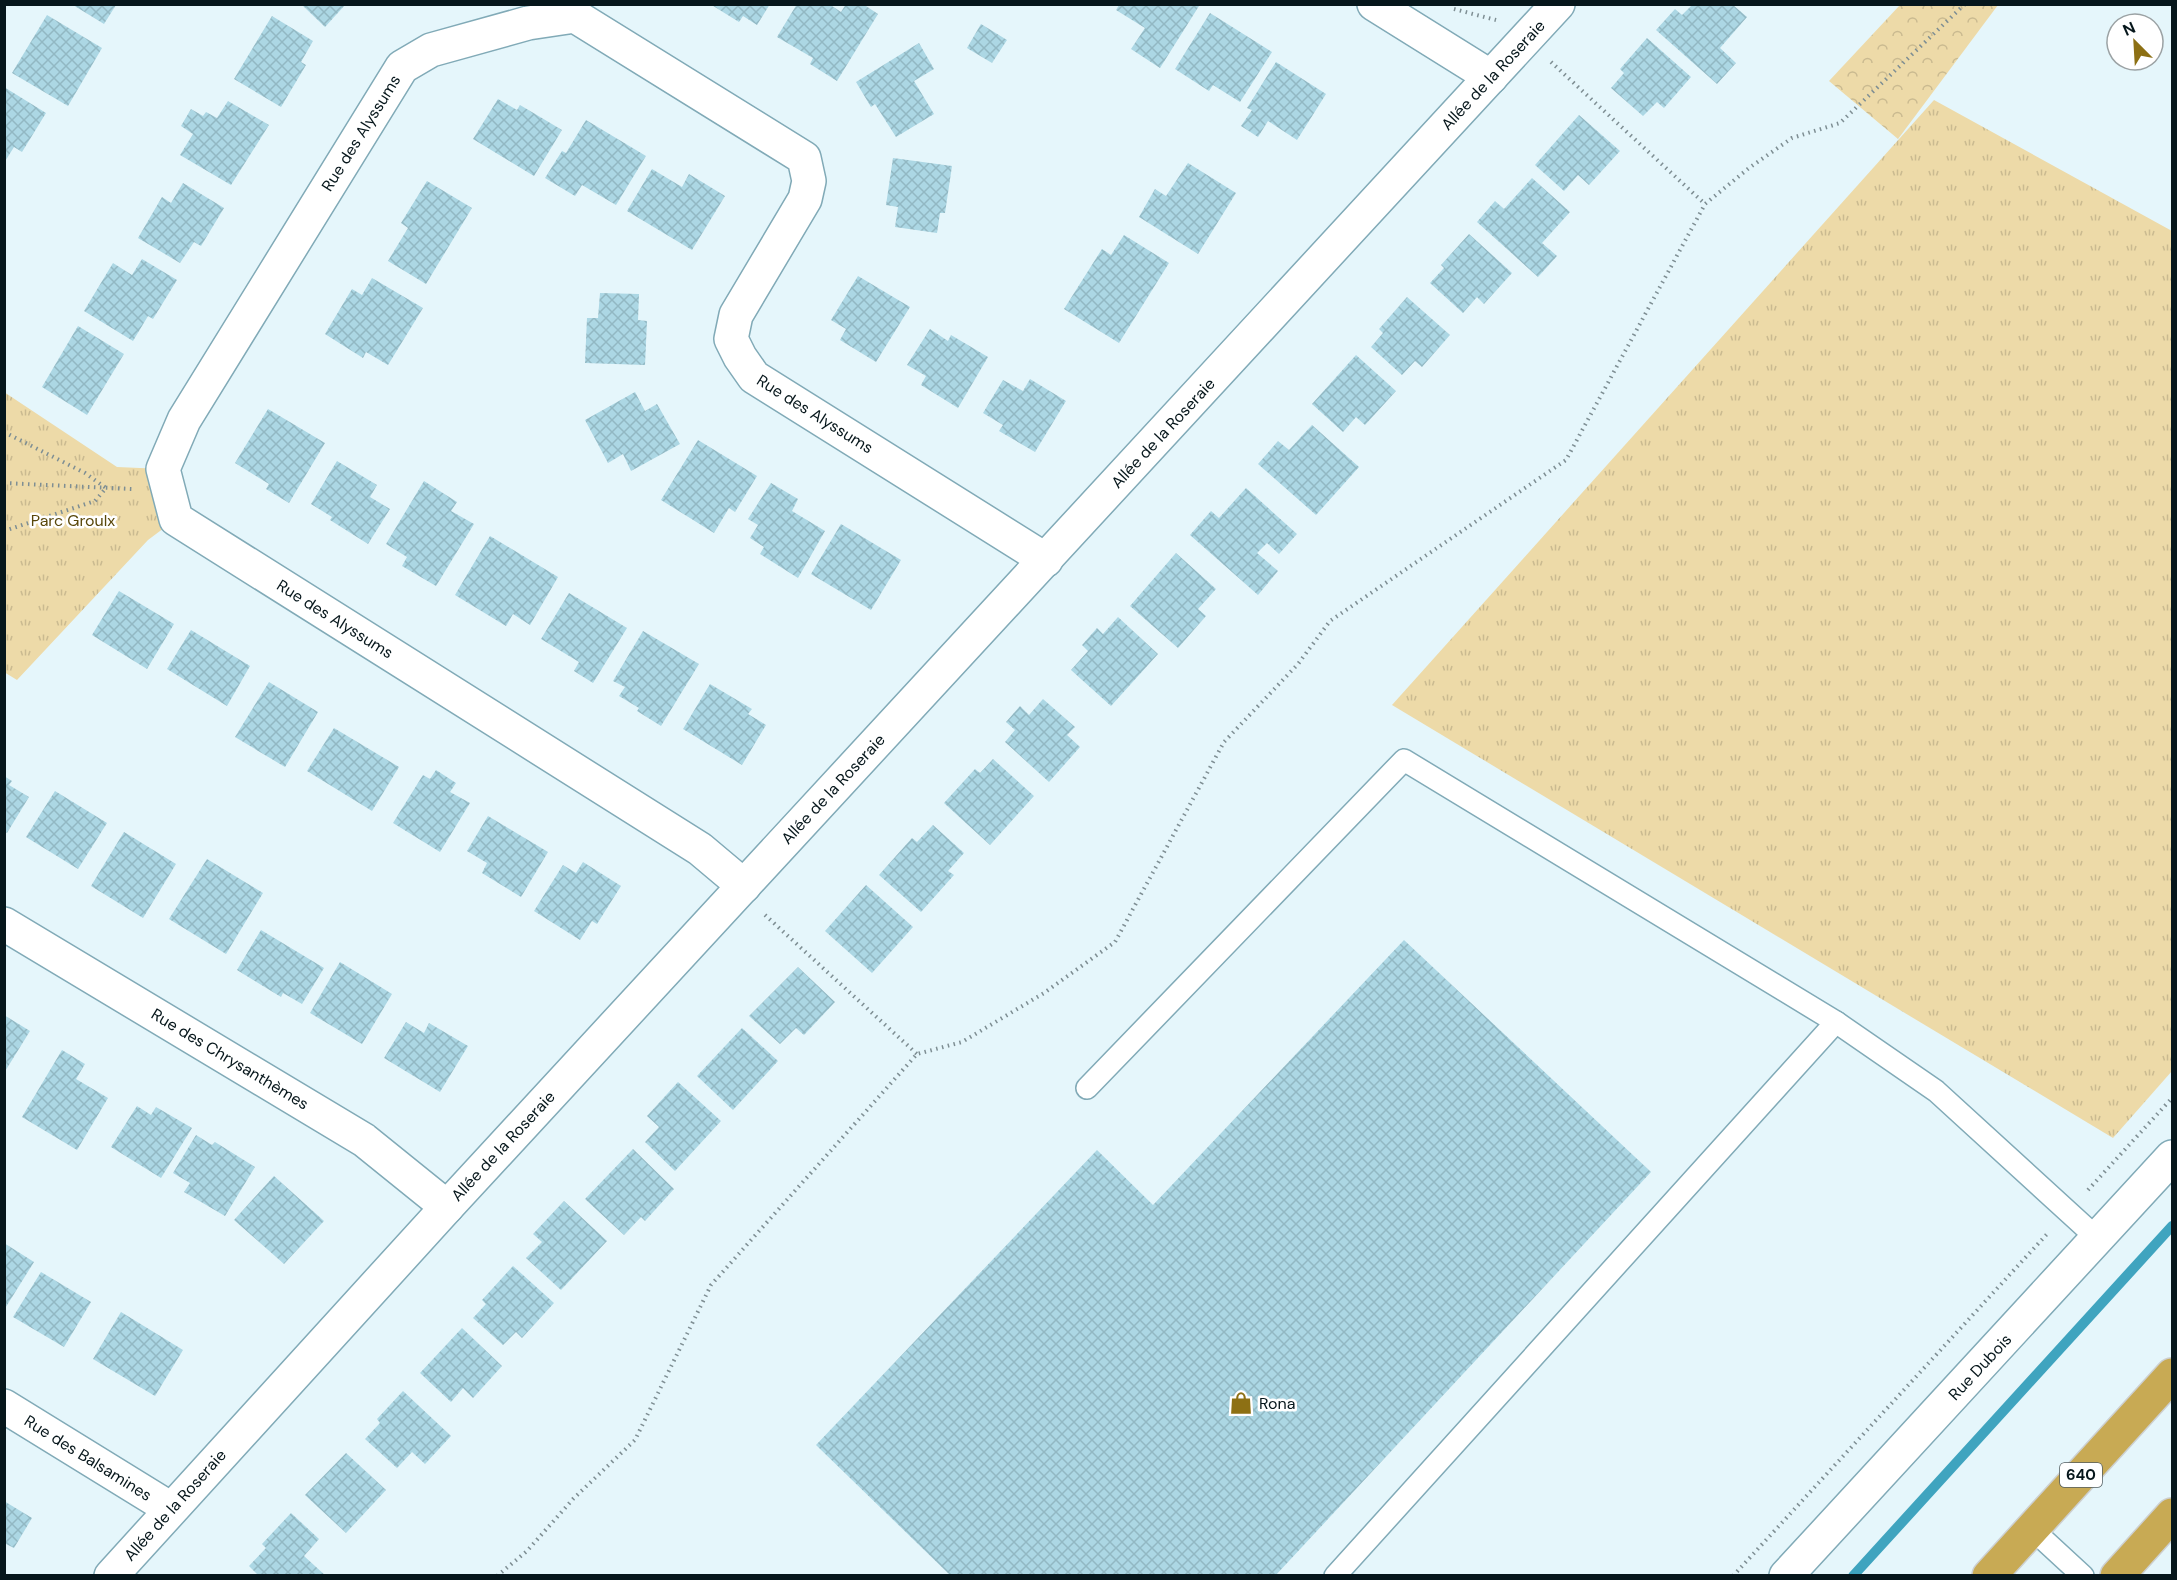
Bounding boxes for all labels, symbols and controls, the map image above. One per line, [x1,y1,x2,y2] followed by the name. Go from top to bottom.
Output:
[2105,12,2165,72] north arrow
[1436,15,1550,135] street label: Allée de la Roseraie
[2120,17,2139,41] text: N
[317,71,405,195] street label: Rue des Alyssums
[753,370,877,458] street label: Rue des Alyssums
[1106,373,1220,493] street label: Allée de la Roseraie
[31,510,115,531] park label: Parc Groulx
[273,575,397,663] street label: Rue des Alyssums
[776,729,890,849] street label: Allée de la Roseraie
[147,1004,313,1114] street label: Rue des Chrysanthèmes
[446,1086,560,1206] street label: Allée de la Roseraie
[1944,1329,2016,1405] street label: Rue Dubois
[1228,1390,1254,1416] shop icon: Rona
[1259,1393,1295,1414] place label: Rona
[20,1410,156,1506] street label: Rue des Balsamines
[119,1445,231,1565] street label: Allée de la Roseraie
[2060,1463,2102,1487] road number: 640

